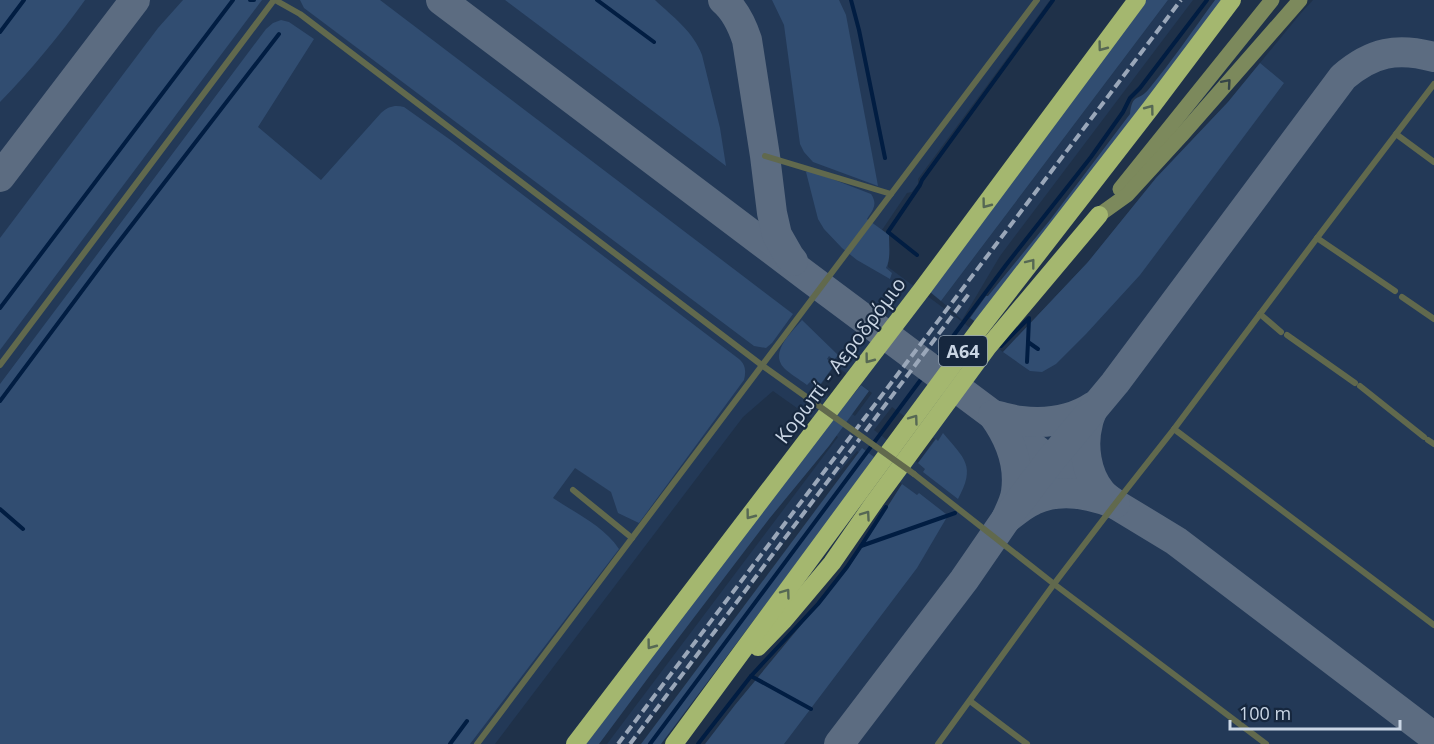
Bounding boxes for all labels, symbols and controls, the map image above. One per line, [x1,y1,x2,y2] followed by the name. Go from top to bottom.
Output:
[1098,40,1109,51] one-way arrow
[1220,79,1231,90] one-way arrow
[1143,104,1154,115] one-way arrow
[982,197,993,208] one-way arrow
[1023,259,1034,270] one-way arrow
[768,271,912,449] street label: Κορωπί - Αεροδρόμιο
[939,336,987,366] road number: Α64
[865,353,876,364] one-way arrow
[907,414,918,425] one-way arrow
[747,508,758,519] one-way arrow
[859,511,870,522] one-way arrow
[779,588,790,599] one-way arrow
[647,639,658,650] one-way arrow
[1230,693,1400,731] scale bar
[1239,701,1291,725] text: 100 m

